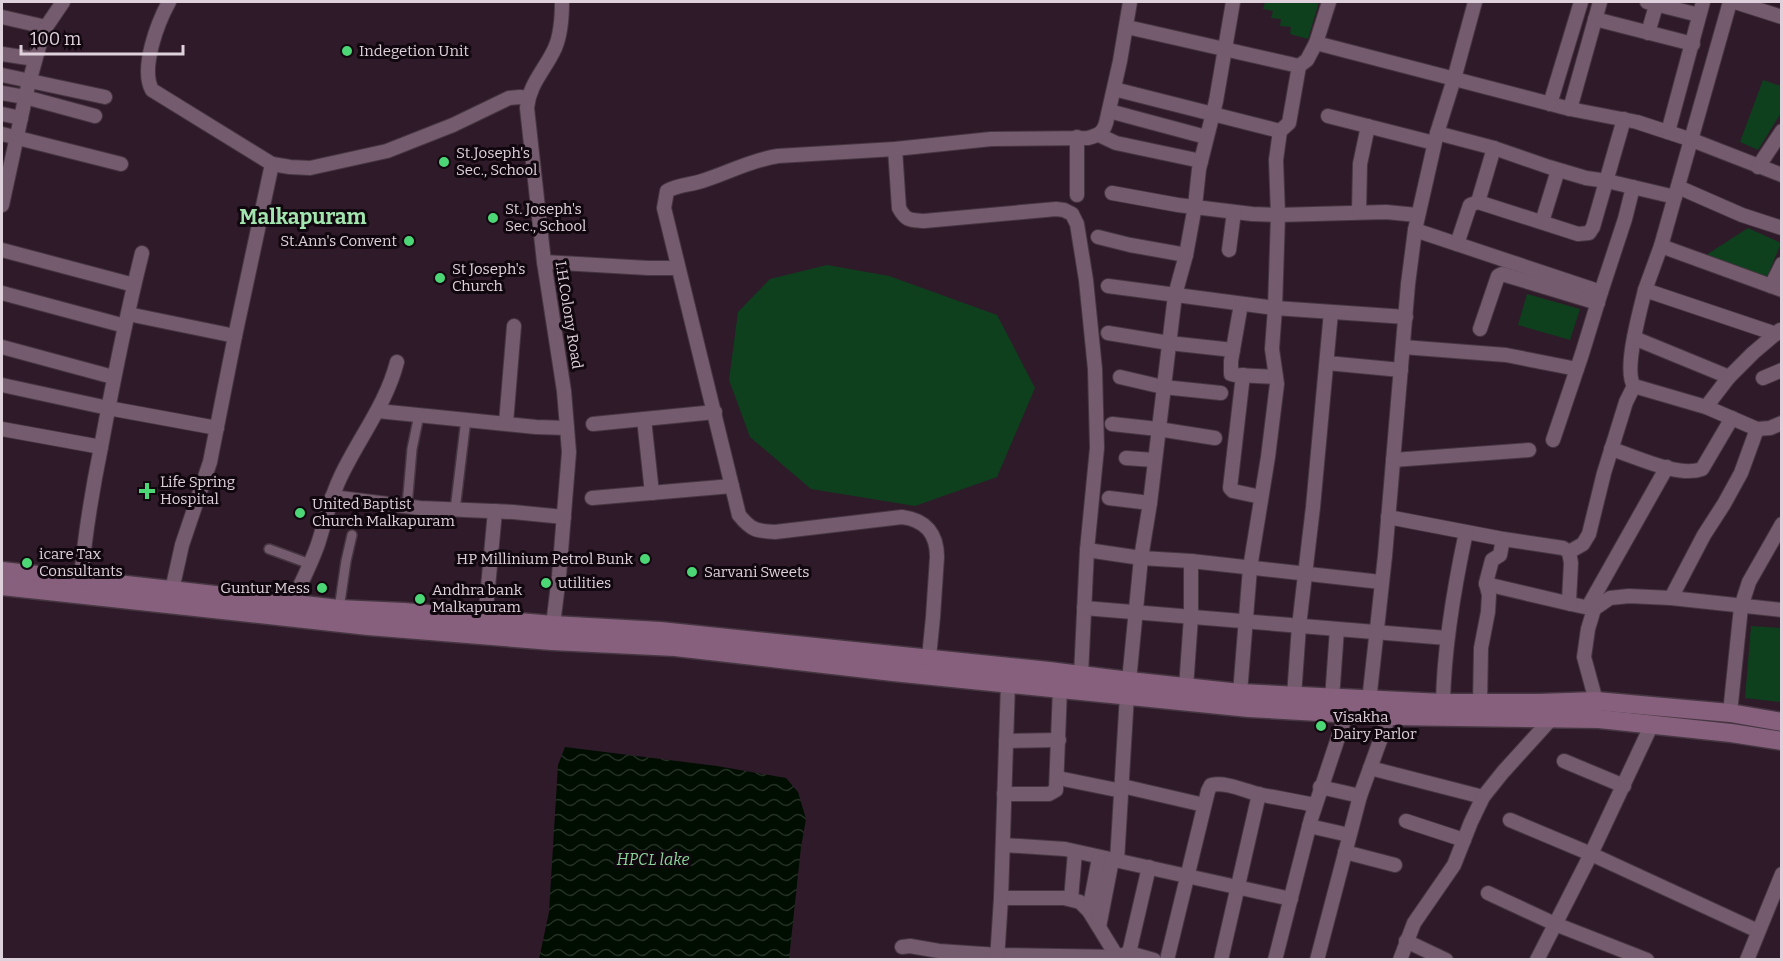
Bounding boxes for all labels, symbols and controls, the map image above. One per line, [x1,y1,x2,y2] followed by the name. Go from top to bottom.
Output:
[21,18,183,56] scale bar
[30,28,81,50] text: 100 m
[359,42,469,60] place label: Indegetion Unit
[340,44,354,58] marker: Indegetion Unit
[456,144,537,179] place label: St.Joseph's Sec., School
[437,155,451,169] marker: St.Joseph's Sec., School
[505,200,586,235] place label: St. Joseph's Sec., School
[239,204,367,230] district label: Malkapuram
[486,211,500,225] marker: St. Joseph's Sec., School
[280,232,398,250] place label: St.Ann's Convent
[402,234,416,248] marker: St.Ann's Convent
[452,260,525,295] place label: St Joseph's Church
[552,260,586,370] street label: I.H.Colony Road
[433,271,447,285] marker: St Joseph's Church
[160,473,235,508] place label: Life Spring Hospital
[138,482,156,500] marker: Life Spring Hospital
[312,495,455,530] place label: United Baptist Church Malkapuram
[293,506,307,520] marker: United Baptist Church Malkapuram
[39,545,123,580] place label: icare Tax Consultants
[456,550,633,568] place label: HP Millinium Petrol Bunk
[638,552,652,566] marker: HP Millinium Petrol Bunk
[20,556,34,570] marker: icare Tax Consultants
[704,563,809,581] place label: Sarvani Sweets
[685,565,699,579] marker: Sarvani Sweets
[558,574,611,592] place label: utilities
[539,576,553,590] marker: utilities
[220,579,310,597] place label: Guntur Mess
[315,581,329,595] marker: Guntur Mess
[432,581,523,616] place label: Andhra bank Malkapuram
[413,592,427,606] marker: Andhra bank Malkapuram
[1333,708,1417,743] place label: Visakha Dairy Parlor
[1314,719,1328,733] marker: Visakha Dairy Parlor
[617,850,689,869] water label: HPCL lake

